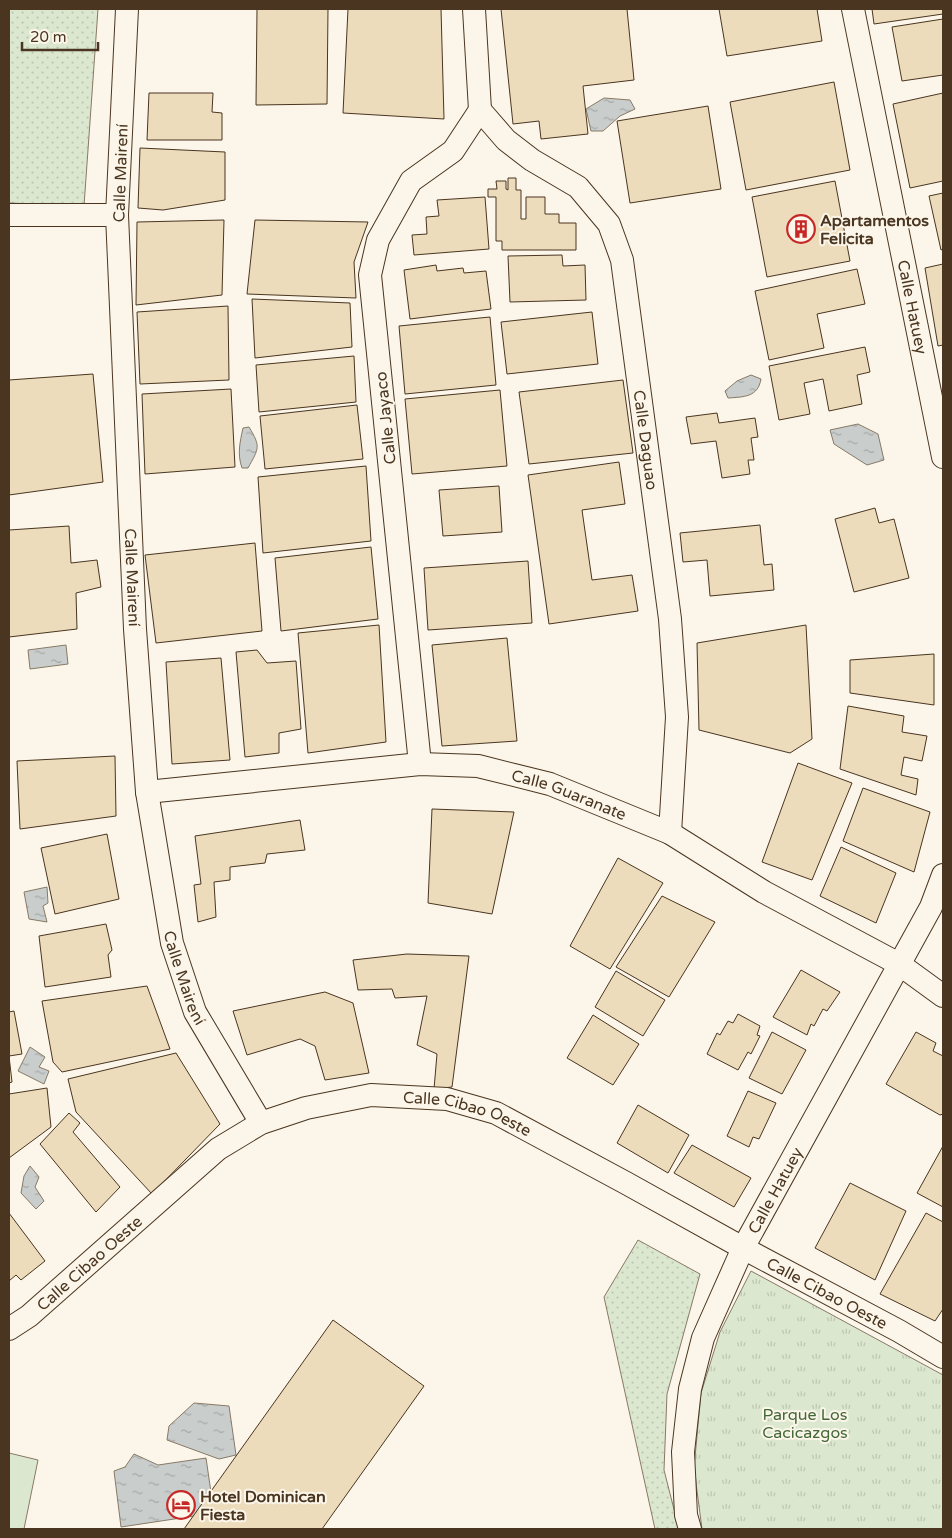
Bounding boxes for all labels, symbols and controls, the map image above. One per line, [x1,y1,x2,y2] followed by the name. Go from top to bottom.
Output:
[22,20,99,52] scale bar
[30,28,67,46] text: 20 m
[109,124,133,223] street label: Calle Mairení
[820,211,929,249] place label: Apartamentos Felicita
[786,214,816,244] building icon: Apartamentos Felicita
[893,258,931,357] street label: Calle Hatuey
[371,370,401,465] street label: Calle Jayaco
[628,389,662,491] street label: Calle Daguao
[120,528,144,627] street label: Calle Mairení
[509,766,629,825] street label: Calle Guaranate
[159,929,210,1029] street label: Calle Mairení
[402,1088,534,1141] street label: Calle Cibao Oeste
[744,1144,808,1238] street label: Calle Hatuey
[33,1212,147,1316] street label: Calle Cibao Oeste
[763,1253,891,1334] street label: Calle Cibao Oeste
[762,1405,848,1443] park label: Parque Los Cacicazgos
[200,1487,326,1525] place label: Hotel Dominican Fiesta
[166,1490,196,1520] hotel icon: Hotel Dominican Fiesta

